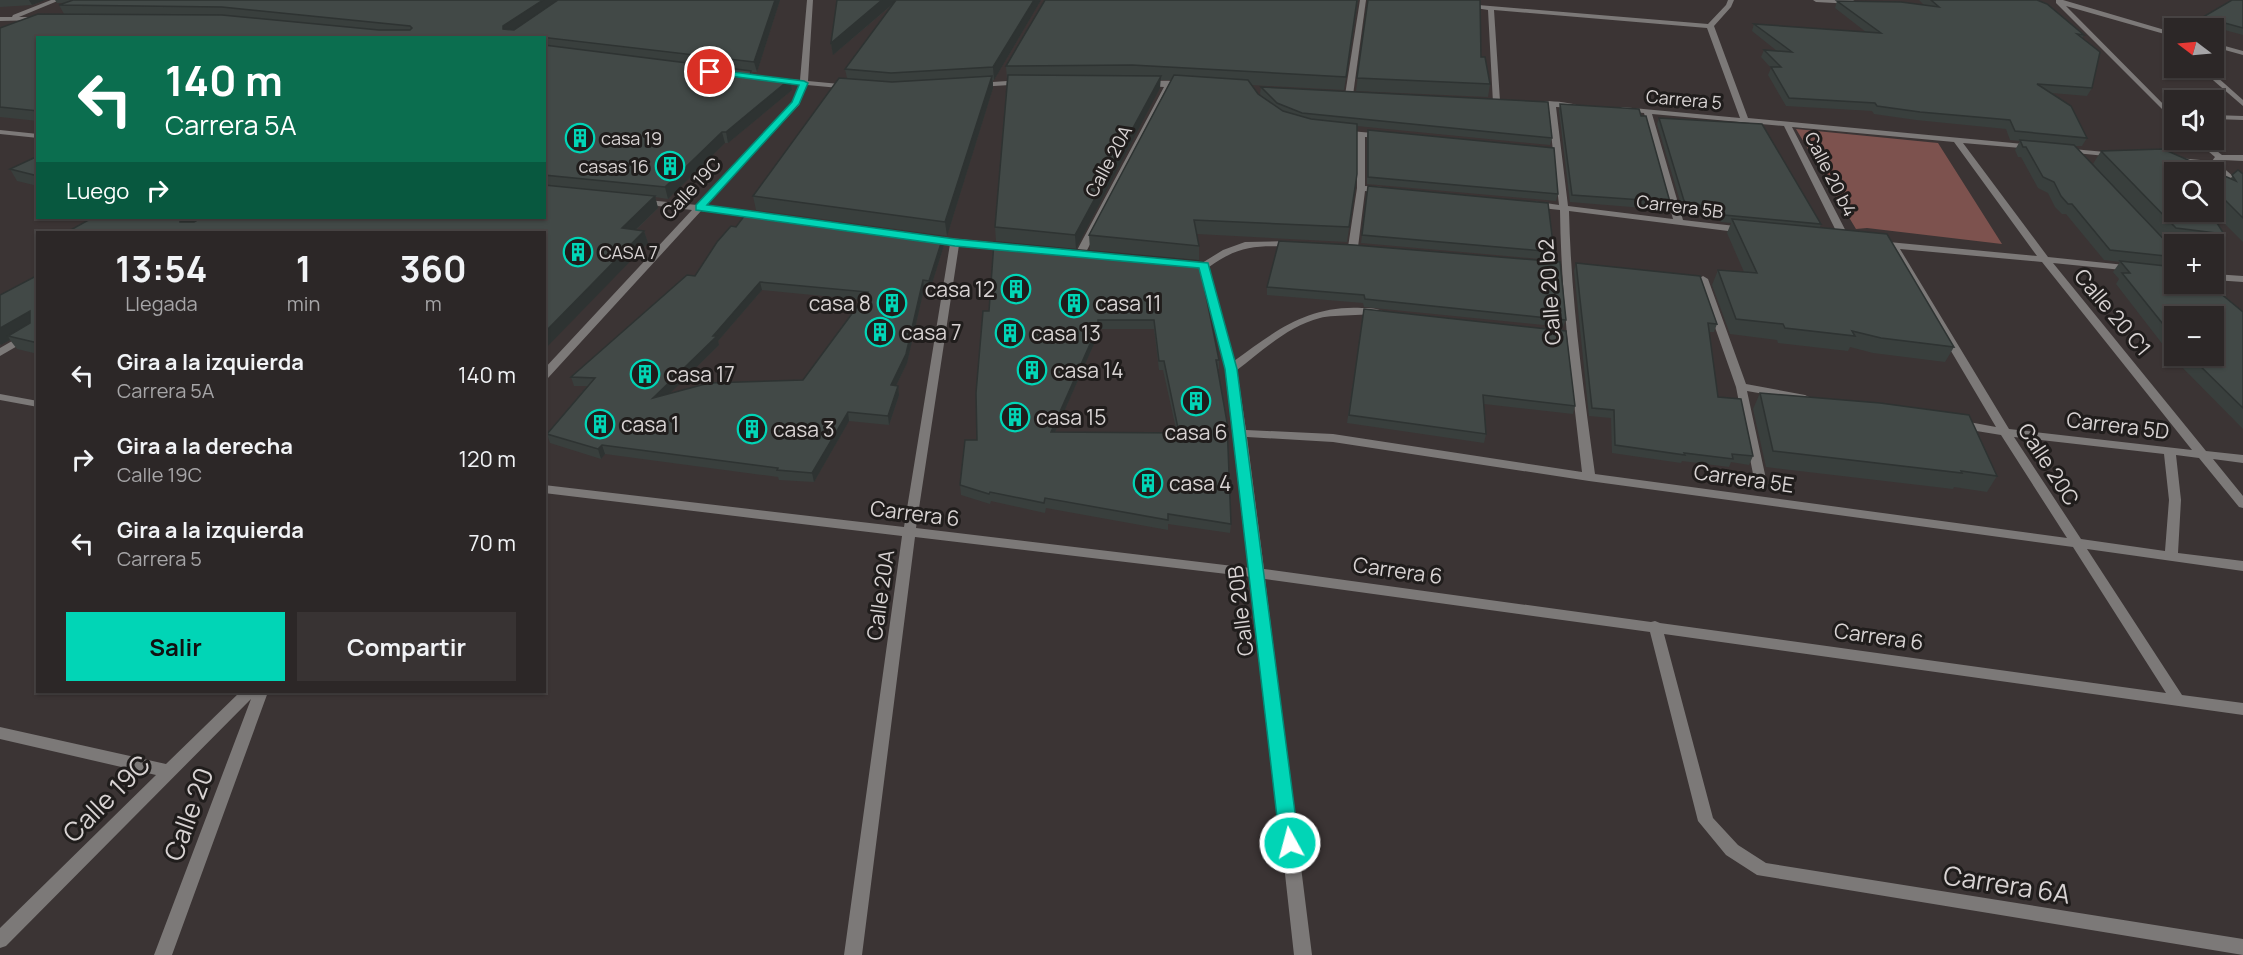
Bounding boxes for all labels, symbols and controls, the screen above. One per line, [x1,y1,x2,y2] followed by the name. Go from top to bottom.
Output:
[2164,18,2224,78] north arrow
[2164,18,2224,366] map controls
[684,46,735,97] pin
[165,51,283,109] text: 140 m
[693,55,726,88] icon: arrive
[66,60,144,138] icon: left
[1645,84,1723,114] street label: Carrera 5
[2164,90,2224,150] button: sound
[165,106,297,143] text: Carrera 5A
[1079,120,1137,201] street label: Calle 20A
[564,122,596,154] building icon: casa 19
[601,126,662,150] place label: casa 19
[1799,128,1863,220] street label: Calle 20 b4
[654,150,686,182] building icon: casas 16
[656,152,726,224] street label: Calle 19C
[578,154,649,178] place label: casas 16
[2164,162,2224,222] button: search
[141,174,174,207] icon: right
[66,176,129,206] text: Luego
[1635,189,1725,223] street label: Carrera 5B
[2164,234,2224,294] button: +
[562,236,594,268] building icon: CASA 7
[1531,238,1567,346] street label: Calle 20 b2
[599,240,658,264] place label: CASA 7
[115,244,207,293] text: 13:54
[296,244,311,293] text: 1
[400,244,467,293] text: 360
[2068,263,2158,361] street label: Calle 20 C1
[1000,273,1032,305] building icon: casa 12
[925,275,995,303] place label: casa 12
[876,287,908,319] building icon: casa 8
[1058,287,1090,319] building icon: casa 11
[809,289,871,317] place label: casa 8
[1095,289,1162,317] place label: casa 11
[125,290,198,317] text: Llegada
[287,290,320,317] text: min
[425,290,442,317] text: m
[2164,306,2224,366] button: −
[864,316,896,348] building icon: casa 7
[994,317,1026,349] building icon: casa 13
[901,318,962,346] place label: casa 7
[1031,319,1101,347] place label: casa 13
[117,347,304,377] text: Gira a la izquierda
[1016,354,1048,386] building icon: casa 14
[1053,356,1124,384] place label: casa 14
[629,358,661,390] building icon: casa 17
[66,359,99,392] icon: left
[458,360,516,390] text: 140 m
[666,360,735,388] place label: casa 17
[117,377,214,404] text: Carrera 5A
[1180,385,1212,417] building icon: casa 6
[999,401,1031,433] building icon: casa 15
[1036,403,1106,431] place label: casa 15
[2065,405,2171,445] street label: Carrera 5D
[584,408,616,440] building icon: casa 1
[621,410,679,438] place label: casa 1
[736,413,768,445] building icon: casa 3
[773,415,835,443] place label: casa 3
[2012,417,2086,511] street label: Calle 20C
[1164,418,1228,446] place label: casa 6
[117,431,293,461] text: Gira a la derecha
[66,443,99,476] icon: right
[458,444,516,474] text: 120 m
[1692,457,1796,499] street label: Carrera 5E
[117,461,202,488] text: Calle 19C
[1132,467,1164,499] building icon: casa 4
[1169,469,1232,497] place label: casa 4
[869,494,961,532] street label: Carrera 6
[117,515,304,545] text: Gira a la izquierda
[66,527,99,560] icon: left
[468,528,516,558] text: 70 m
[117,545,202,572] text: Carrera 5
[860,548,900,642] street label: Calle 20A
[1352,550,1444,590] street label: Carrera 6
[1221,564,1259,658] street label: Calle 20B
[66,612,285,681] button: Salir
[297,612,516,681] button: Compartir
[1833,616,1925,656] street label: Carrera 6
[54,746,158,850] street label: Calle 19C
[155,763,221,865] street label: Calle 20
[1258,811,1322,875] position arrow
[1941,856,2073,912] street label: Carrera 6A

